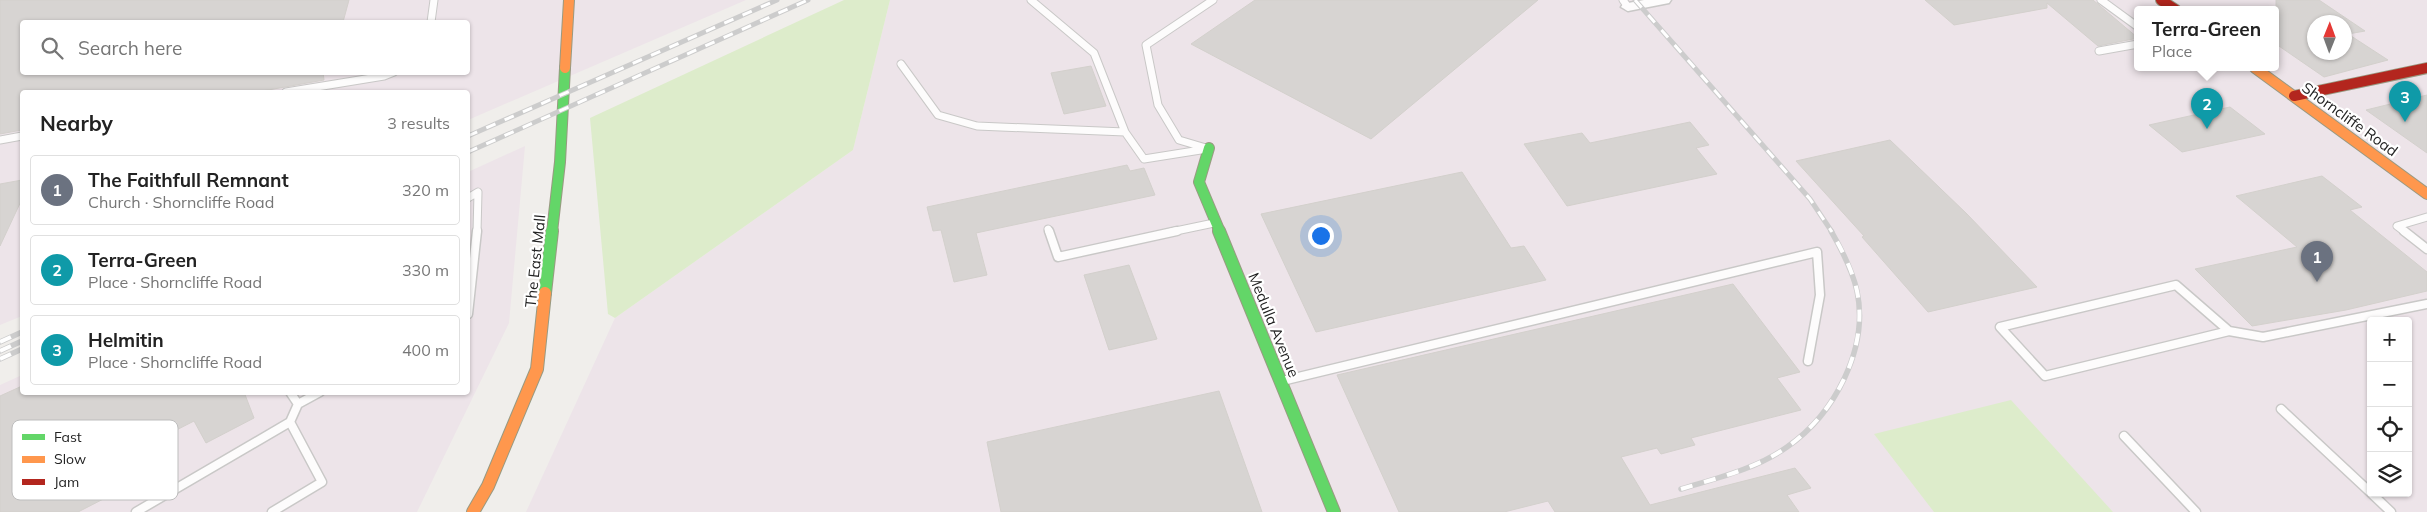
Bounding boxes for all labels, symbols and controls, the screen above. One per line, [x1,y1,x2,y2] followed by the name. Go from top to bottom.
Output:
[2134,6,2279,71] popup
[2307,15,2352,60] north arrow
[2152,17,2261,41] text: Terra-Green
[20,20,470,75] search box
[38,34,66,62] icon: search
[78,36,182,60] text: Search here
[2152,41,2192,61] text: Place
[2298,78,2402,160] street label: Shorncliffe Road
[2389,81,2421,122] pin: 3
[2191,88,2223,129] pin: 2
[40,110,113,136] text: Nearby
[387,113,450,133] text: 3 results
[88,168,289,192] text: The Faithfull Remnant
[52,180,62,200] text: 1
[402,180,449,200] text: 320 m
[88,192,274,212] text: Church · Shorncliffe Road
[521,214,549,308] street label: The East Mall
[1308,223,1334,249] your location
[2301,241,2333,282] pin: 1
[88,248,197,272] text: Terra-Green
[52,260,62,280] text: 2
[402,260,449,280] text: 330 m
[1244,270,1304,380] street label: Medulla Avenue
[88,272,262,292] text: Place · Shorncliffe Road
[2367,317,2412,497] map controls
[2367,317,2412,362] button: +
[88,328,164,352] text: Helmitin
[52,340,62,360] text: 3
[402,340,449,360] text: 400 m
[88,352,262,372] text: Place · Shorncliffe Road
[2367,362,2412,407] button: −
[2367,407,2412,452] button: locate
[12,420,178,500] legend
[54,428,82,446] text: Fast
[54,450,86,468] text: Slow
[2367,452,2412,497] button: layers
[54,473,79,491] text: Jam

